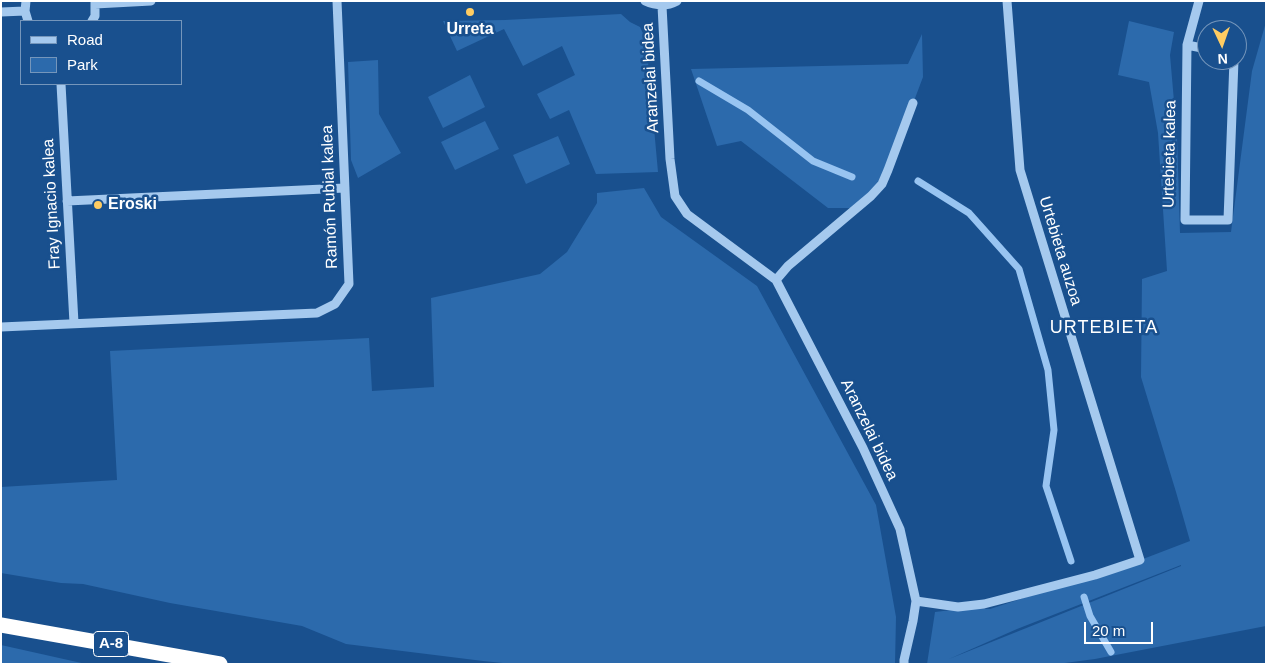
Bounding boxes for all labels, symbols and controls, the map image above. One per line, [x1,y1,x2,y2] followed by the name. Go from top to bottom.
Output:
[464,6,476,18] marker: Urreta
[20,20,182,85] legend
[446,20,494,40] place label: Urreta
[1197,20,1247,70] north arrow
[639,22,663,134] street label: Aranzelai bidea
[67,31,103,48] text: Road
[1217,51,1228,67] text: N
[67,56,98,73] text: Park
[1159,100,1181,208] street label: Urtebieta kalea
[318,125,342,269] street label: Ramón Rubial kalea
[39,138,65,270] street label: Fray Ignacio kalea
[1034,194,1086,308] street label: Urtebieta auzoa
[108,195,157,215] place label: Eroski
[92,199,104,211] marker: Eroski
[1049,317,1159,339] district label: URTEBIETA
[836,376,902,484] street label: Aranzelai bidea
[1087,612,1156,644] scale bar
[1092,622,1125,639] text: 20 m
[94,632,128,656] road number: A-8

